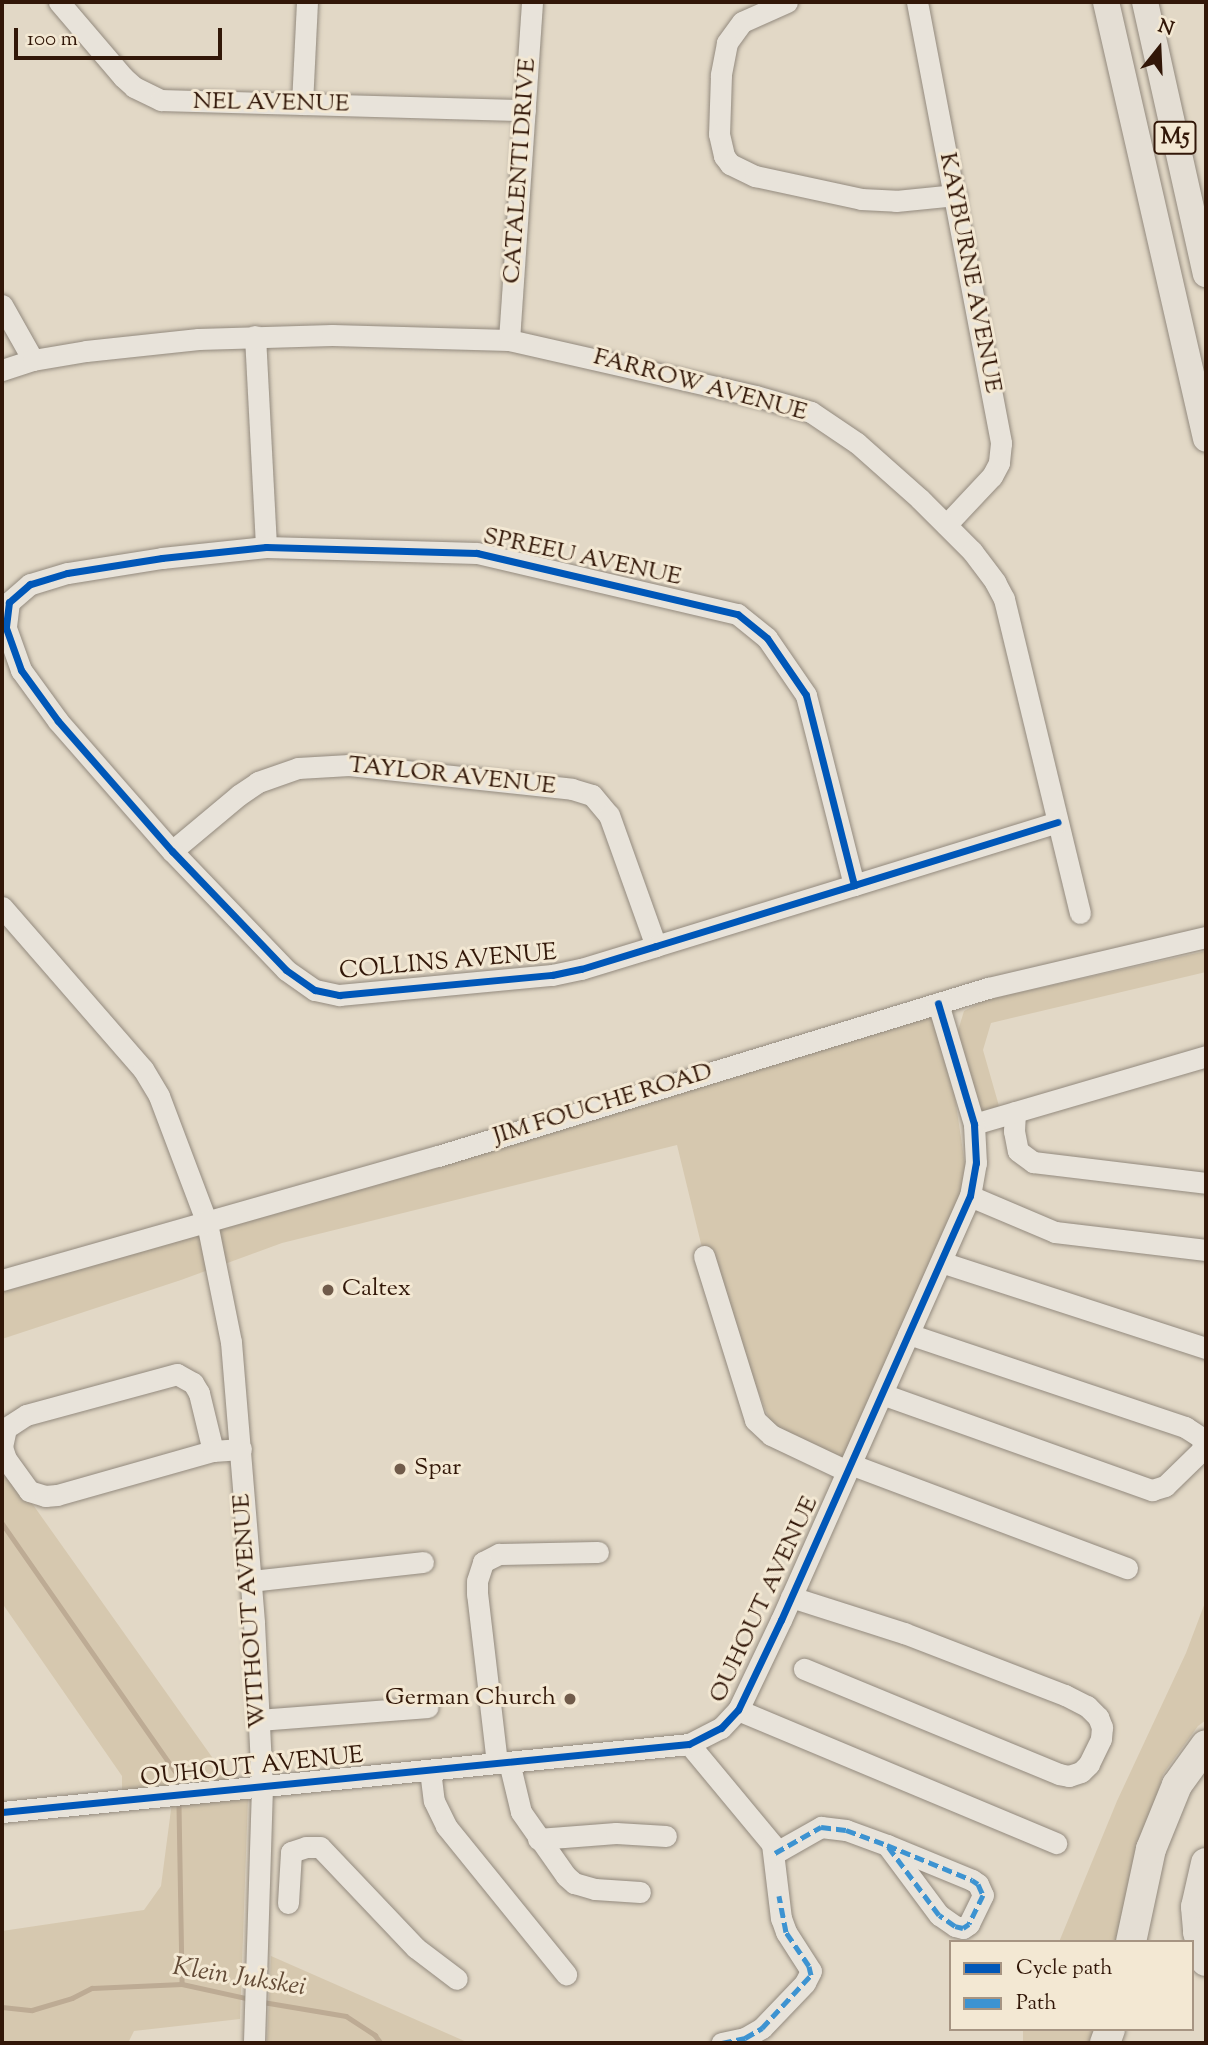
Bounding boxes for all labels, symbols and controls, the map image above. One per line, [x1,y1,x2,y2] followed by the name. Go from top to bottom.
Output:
[1154,13,1177,44] text: N
[18,14,226,58] scale bar
[1124,14,1194,84] north arrow
[27,25,78,55] text: 100 m
[499,57,543,285] street label: CATALENTI DRIVE
[193,88,349,120] street label: NEL AVENUE
[1152,119,1198,158] road number: M5
[932,150,1006,396] street label: KAYBURNE AVENUE
[590,344,810,428] street label: FARROW AVENUE
[480,523,684,593] street label: SPREEU AVENUE
[347,752,557,802] street label: TAYLOR AVENUE
[338,939,558,987] street label: COLLINS AVENUE
[490,1058,716,1152] street label: JIM FOUCHE ROAD
[342,1276,411,1304] place label: Caltex
[320,1282,336,1298] marker: Caltex
[414,1455,461,1483] place label: Spar
[392,1461,408,1477] marker: Spar
[705,1492,825,1708] street label: OUHOUT AVENUE
[228,1493,274,1729] street label: WITHOUT AVENUE
[385,1685,556,1713] place label: German Church
[562,1691,578,1707] marker: German Church
[139,1742,365,1794] street label: OUHOUT AVENUE
[949,1940,1194,2031] legend
[170,1952,308,2004] water label: Klein Jukskei
[1016,1954,1113,1984] text: Cycle path
[1016,1989,1057,2019] text: Path

